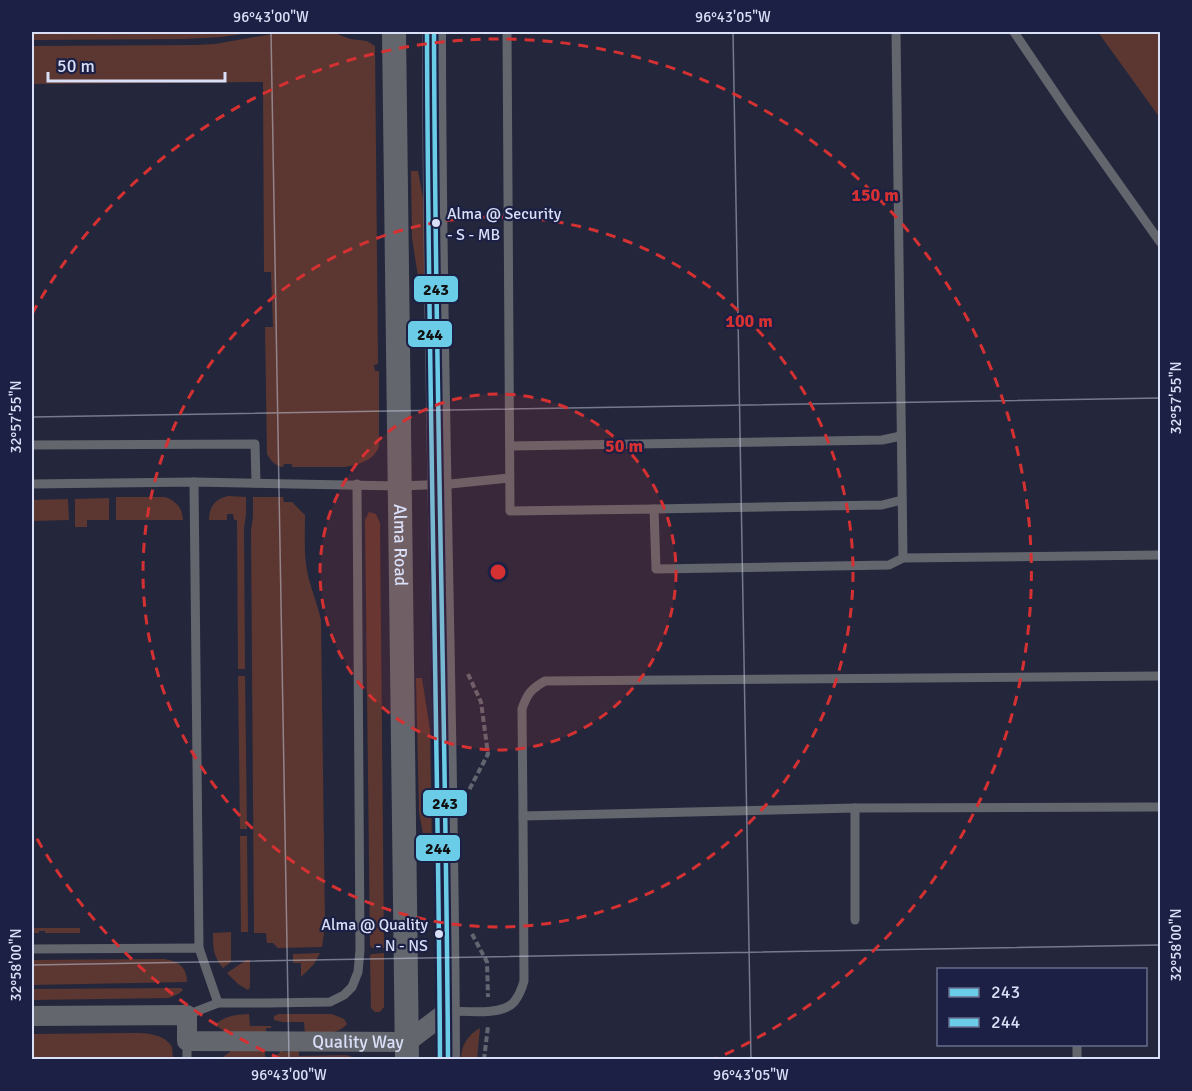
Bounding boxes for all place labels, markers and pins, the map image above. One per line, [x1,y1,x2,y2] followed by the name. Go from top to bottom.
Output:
[447,204,562,245] place label: Alma @ Security - S - MB
[430,217,442,229] marker: Alma @ Security - S - MB
[488,562,508,582] centre of rings
[321,915,429,956] place label: Alma @ Quality - N - NS
[433,928,445,940] marker: Alma @ Quality - N - NS

